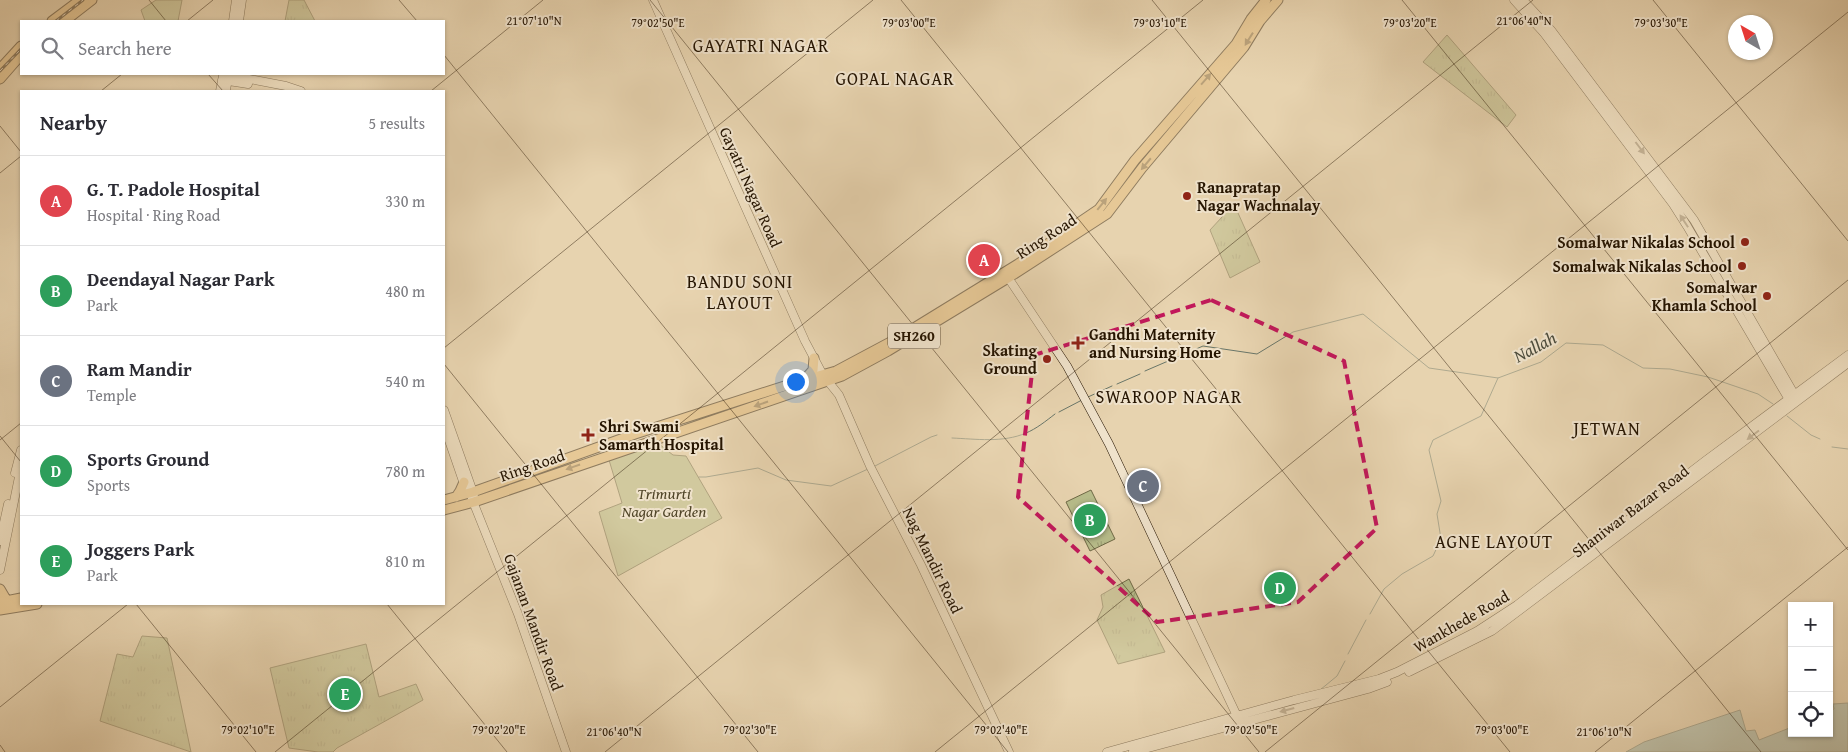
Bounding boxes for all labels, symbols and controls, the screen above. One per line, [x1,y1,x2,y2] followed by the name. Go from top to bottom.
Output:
[506,12,562,29] text: 21°07'10"N
[1496,12,1552,29] text: 21°06'40"N
[631,14,685,31] text: 79°02'50"E
[882,14,936,31] text: 79°03'00"E
[1133,14,1187,31] text: 79°03'10"E
[1383,14,1437,31] text: 79°03'20"E
[1634,14,1688,31] text: 79°03'30"E
[1728,15,1773,60] north arrow
[20,20,445,75] search box
[693,32,829,59] district label: GAYATRI NAGAR
[1244,32,1254,45] one-way arrow
[38,34,66,62] icon: search
[78,34,172,62] text: Search here
[835,65,955,92] district label: GOPAL NAGAR
[1200,73,1211,86] one-way arrow
[40,107,107,138] text: Nearby
[368,111,425,135] text: 5 results
[714,123,789,252] street label: Gayatri Nagar Road
[1635,141,1645,155] one-way arrow
[1140,157,1151,170] one-way arrow
[87,175,260,203] text: G. T. Padole Hospital
[1197,175,1321,217] place label: Ranapratap Nagar Wachnalay
[51,189,61,213] text: A
[385,189,425,213] text: 330 m
[1181,190,1193,202] marker: Ranapratap Nagar Wachnalay
[1096,198,1107,211] one-way arrow
[87,203,220,227] text: Hospital · Ring Road
[1011,207,1081,264] street label: Ring Road
[1679,214,1689,228] one-way arrow
[1557,230,1735,254] place label: Somalwar Nikalas School
[1739,236,1751,248] marker: Somalwar Nikalas School
[968,241,1000,279] pin: A
[1553,254,1732,278] place label: Somalwak Nikalas School
[1736,260,1748,272] marker: Somalwak Nikalas School
[87,265,275,293] text: Deendayal Nagar Park
[687,268,793,316] district label: BANDU SONI LAYOUT
[1652,275,1758,317] place label: Somalwar Khamla School
[51,279,61,303] text: B
[385,279,425,303] text: 480 m
[1761,290,1773,302] marker: Somalwar Khamla School
[87,293,118,317] text: Park
[1089,322,1221,364] place label: Gandhi Maternity and Nursing Home
[888,324,940,348] road number: SH260
[1507,324,1561,370] water label: Nallah
[1071,336,1085,350] marker: Gandhi Maternity and Nursing Home
[982,338,1038,380] place label: Skating Ground
[1041,353,1053,365] marker: Skating Ground
[87,355,192,383] text: Ram Mandir
[51,369,61,393] text: C
[385,369,425,393] text: 540 m
[783,369,809,395] your location
[87,383,137,407] text: Temple
[1096,383,1242,410] district label: SWAROOP NAGAR
[753,401,768,408] one-way arrow
[599,414,724,456] place label: Shri Swami Samarth Hospital
[1571,415,1641,442] district label: JETWAN
[581,428,595,442] marker: Shri Swami Samarth Hospital
[1747,429,1760,440] one-way arrow
[496,442,568,487] street label: Ring Road
[87,445,209,473] text: Sports Ground
[51,459,61,483] text: D
[385,459,425,483] text: 780 m
[1566,459,1694,563] street label: Shaniwar Bazar Road
[566,464,581,471] one-way arrow
[1127,467,1159,505] pin: C
[87,473,130,497] text: Sports
[621,481,706,523] park label: Trimurti Nagar Garden
[1074,501,1106,539] pin: B
[897,503,969,618] street label: Nag Mandir Road
[1435,528,1553,555] district label: AGNE LAYOUT
[87,535,194,563] text: Joggers Park
[52,549,60,573] text: E
[385,549,425,573] text: 810 m
[498,550,570,694] street label: Gajanan Mandir Road
[87,563,118,587] text: Park
[1264,569,1296,607] pin: D
[1409,584,1514,658] street label: Wankhede Road
[1788,602,1833,737] map controls
[1788,602,1833,647] button: +
[1788,647,1833,692] button: −
[329,675,361,713] pin: E
[1788,692,1833,737] button: locate
[1279,706,1295,714] one-way arrow
[221,721,275,738] text: 79°02'10"E
[472,721,526,738] text: 79°02'20"E
[723,721,777,738] text: 79°02'30"E
[974,721,1028,738] text: 79°02'40"E
[1224,721,1278,738] text: 79°02'50"E
[1475,721,1529,738] text: 79°03'00"E
[586,723,642,740] text: 21°06'40"N
[1576,723,1632,740] text: 21°06'10"N

